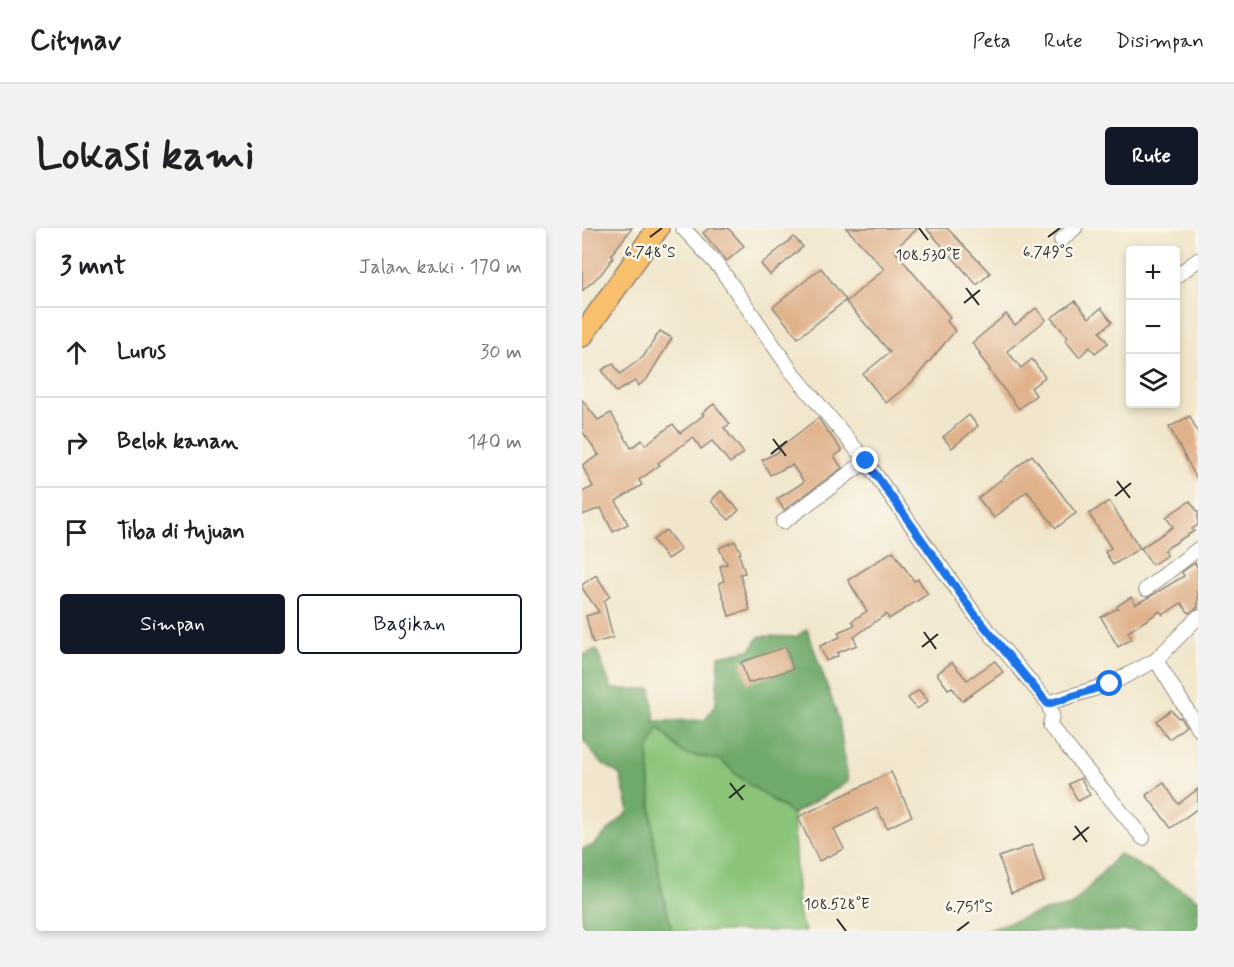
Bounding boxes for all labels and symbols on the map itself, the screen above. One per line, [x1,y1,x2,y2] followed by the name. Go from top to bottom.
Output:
[625,243,675,263] text: 6.748°S
[1023,243,1073,263] text: 6.749°S
[895,246,961,266] text: 108.530°E
[852,447,878,473] route end
[1096,670,1122,696] route start
[804,895,870,915] text: 108.528°E
[945,898,993,918] text: 6.751°S

